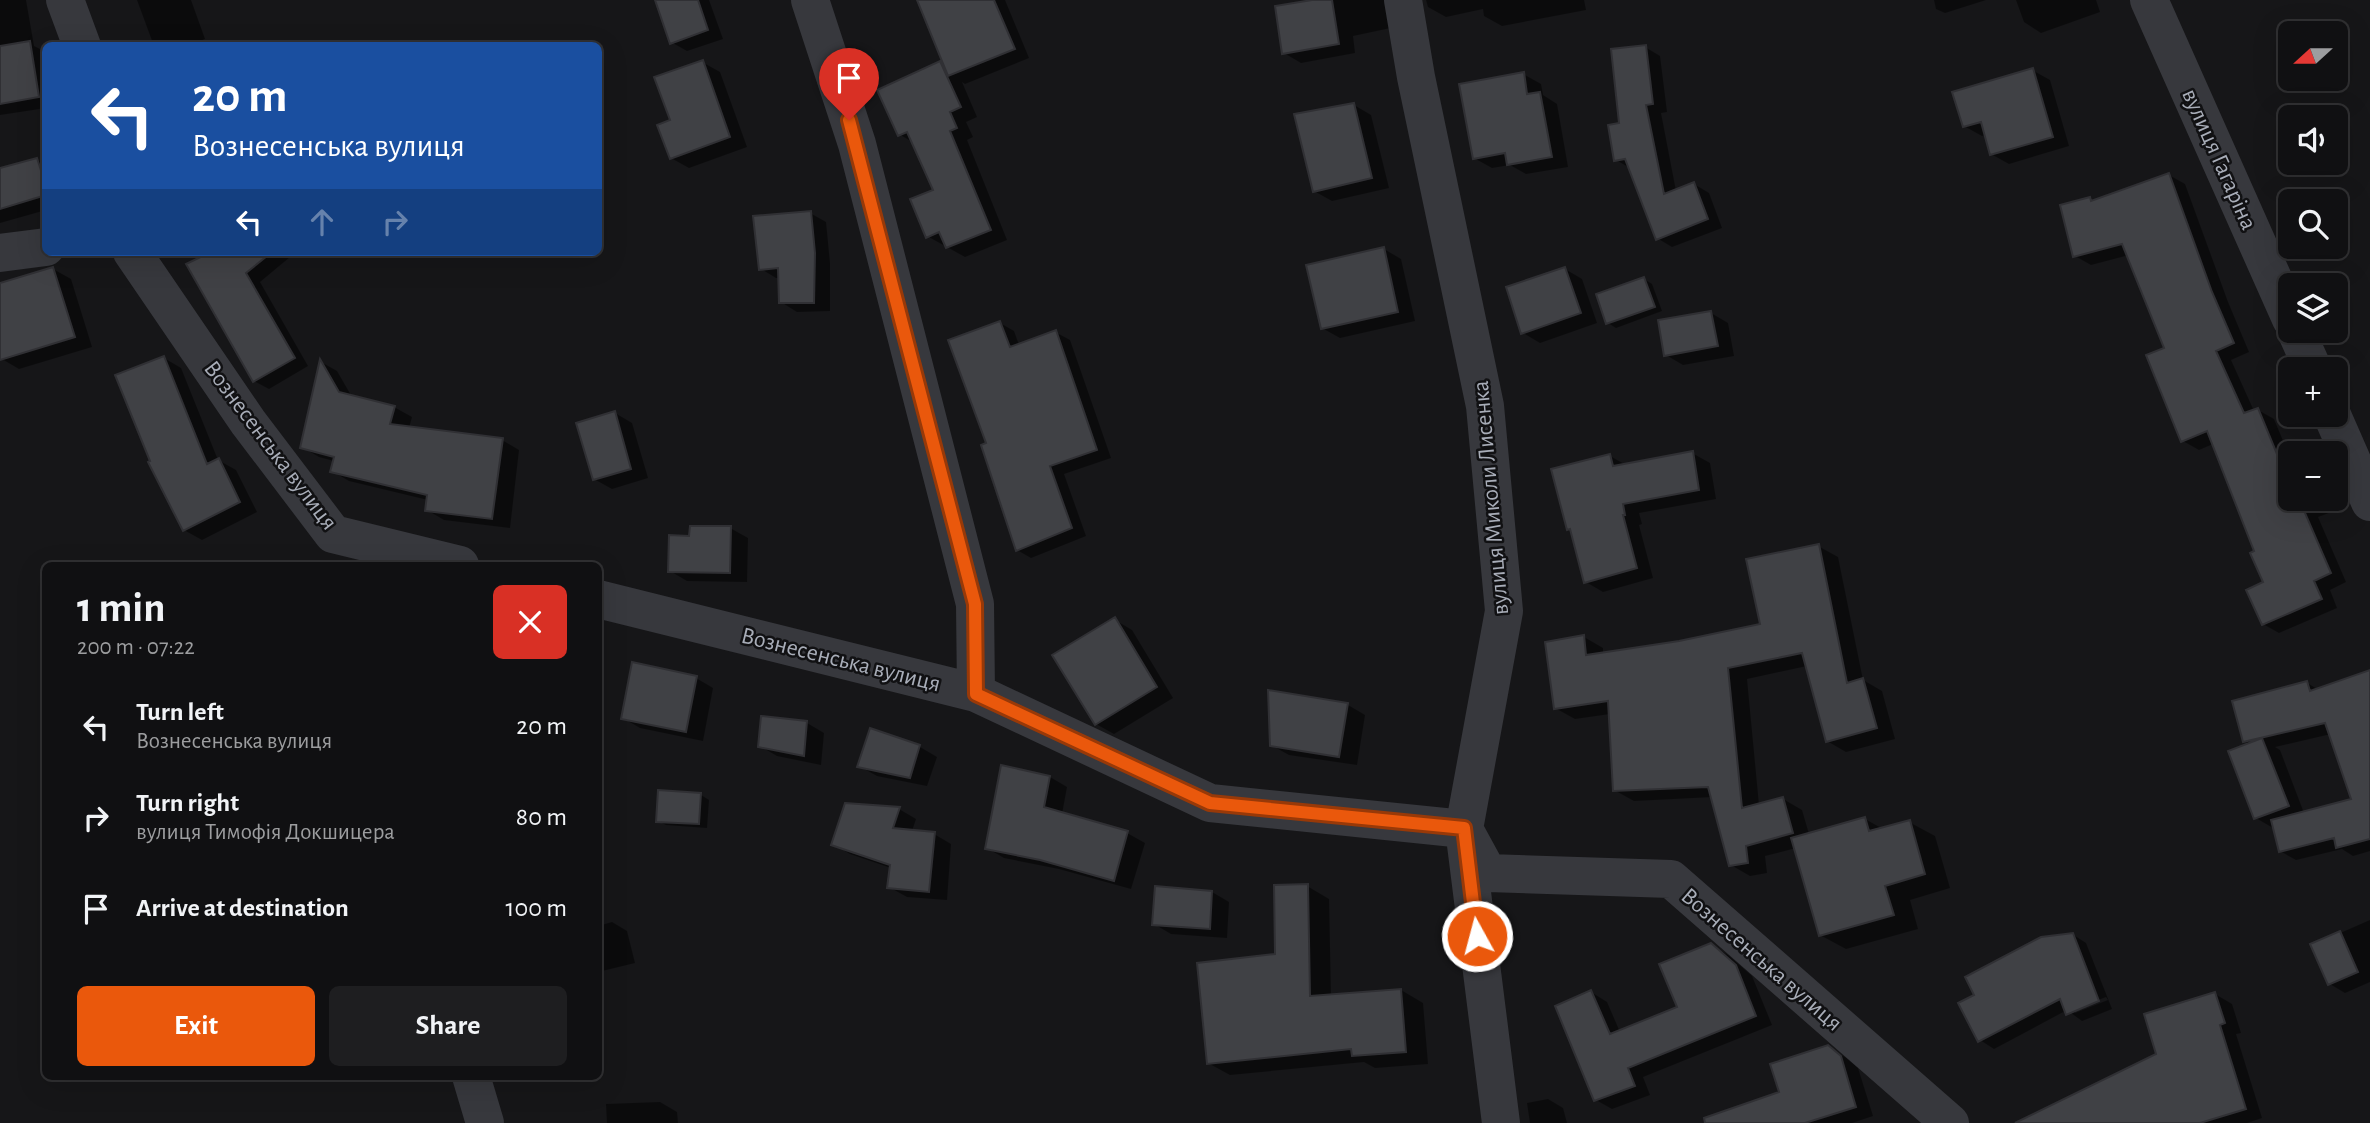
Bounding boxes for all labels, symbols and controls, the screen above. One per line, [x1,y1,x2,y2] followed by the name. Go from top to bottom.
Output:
[2278,21,2348,91] north arrow
[2278,21,2348,511] map controls
[819,48,879,120] pin
[830,59,868,97] icon: arrive
[77,70,168,161] icon: left
[192,72,288,121] text: 20 m
[2177,85,2261,234] street label: вулиця Гагаріна
[2278,105,2348,175] button: sound
[192,130,465,162] text: Вознесенська вулиця
[2278,189,2348,259] button: search
[230,203,268,241] icon: left
[303,203,341,241] icon: ahead
[376,203,414,241] icon: right
[2278,273,2348,343] button: layers
[199,357,341,535] street label: Вознесенська вулиця
[2278,357,2348,427] button: +
[1469,380,1513,616] street label: вулиця Миколи Лисенка
[2278,441,2348,511] button: −
[493,585,567,659] button: close
[77,587,166,629] text: 1 min
[739,624,943,696] street label: Вознесенська вулиця
[77,636,195,659] text: 200 m · 07:22
[136,699,224,725] text: Turn left
[77,708,115,746] icon: left
[516,713,567,739] text: 20 m
[136,730,332,753] text: Вознесенська вулиця
[136,790,239,816] text: Turn right
[77,799,115,837] icon: right
[516,804,567,830] text: 80 m
[136,821,395,844] text: вулиця Тимофія Докшицера
[1676,884,1846,1036] street label: Вознесенська вулиця
[77,890,115,928] icon: arrive
[136,895,349,921] text: Arrive at destination
[506,895,567,921] text: 100 m
[1440,899,1514,973] position arrow
[77,986,315,1066] button: Exit
[329,986,567,1066] button: Share

